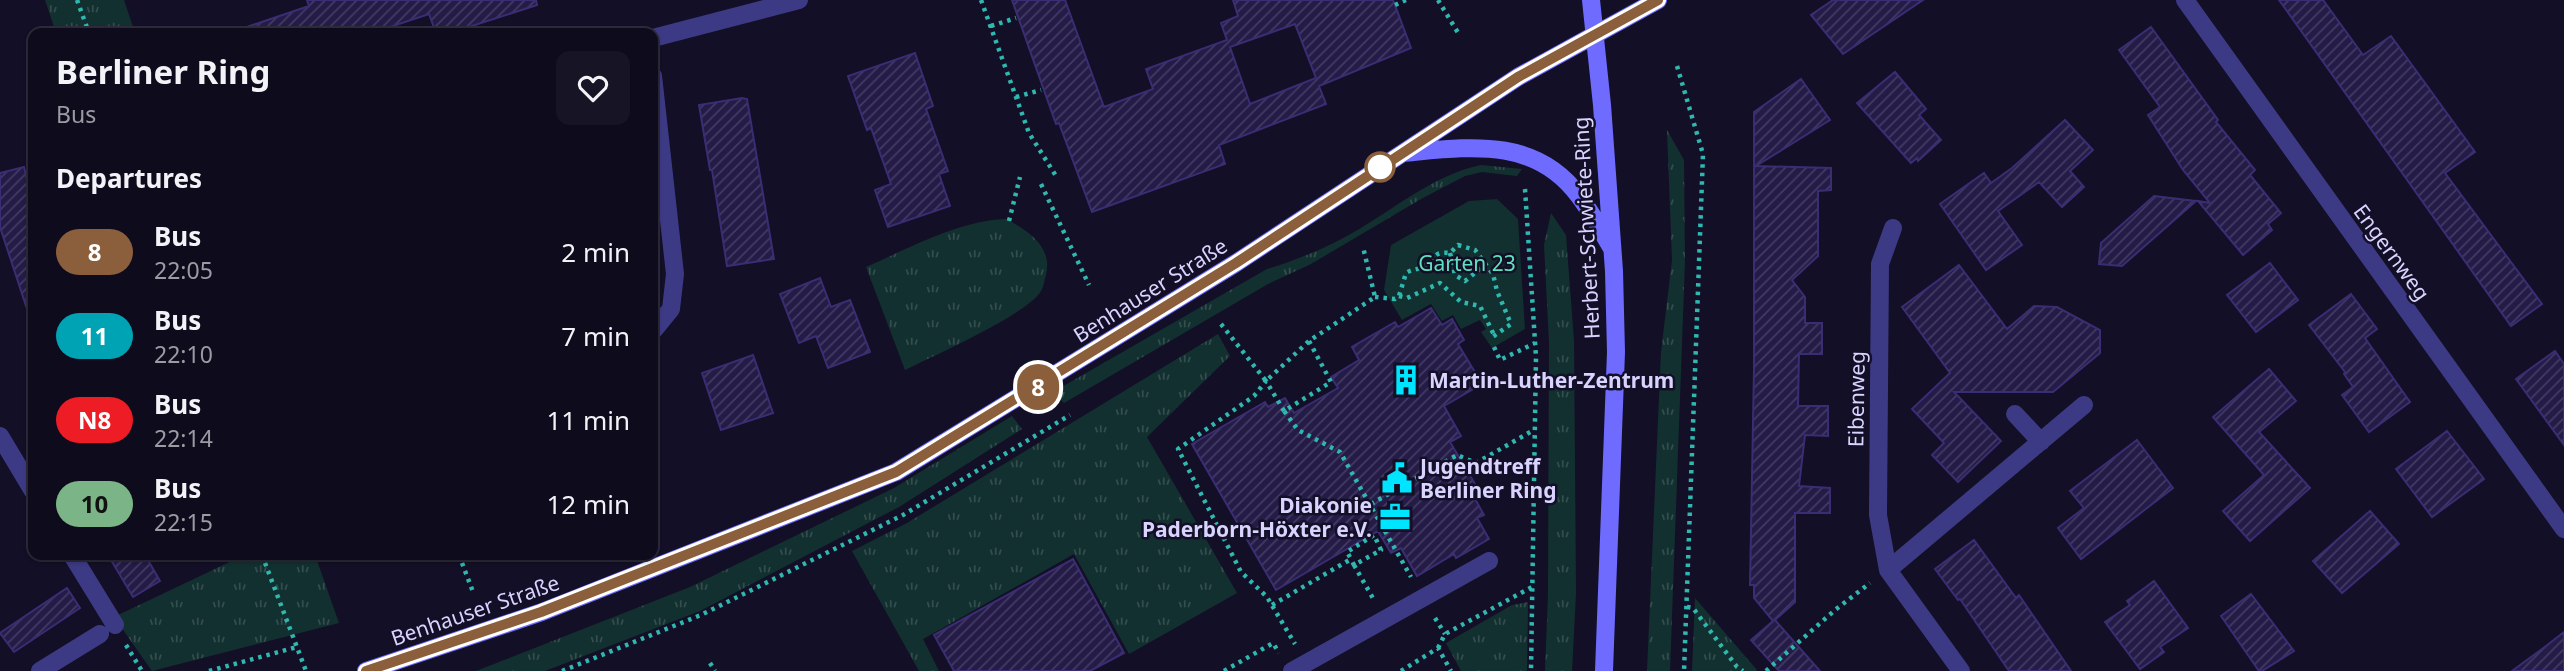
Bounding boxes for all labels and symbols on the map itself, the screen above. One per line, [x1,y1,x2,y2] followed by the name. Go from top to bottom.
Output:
[1566,116,1606,340] street label: Herbert-Schwiete-Ring
[1365,152,1395,182] unlabelled marker
[2348,198,2436,306] street label: Engernweg
[1068,231,1232,349] street label: Benhauser Straße
[1418,249,1516,277] park label: Garten 23
[1841,351,1871,447] street label: Eibenweg
[1389,363,1423,397] building icon: Martin-Luther-Zentrum
[1015,364,1061,410] line badge: 8
[1429,366,1674,394] place label: Martin-Luther-Zentrum
[1418,452,1556,504] place label: Jugendtreff Berliner Ring
[1380,461,1414,495] public building icon: Jugendtreff Berliner Ring
[1142,491,1372,543] place label: Diakonie Paderborn-Höxter e.V.
[1378,500,1412,534] office icon: Diakonie Paderborn-Höxter e.V.
[387,568,563,652] street label: Benhauser Straße

